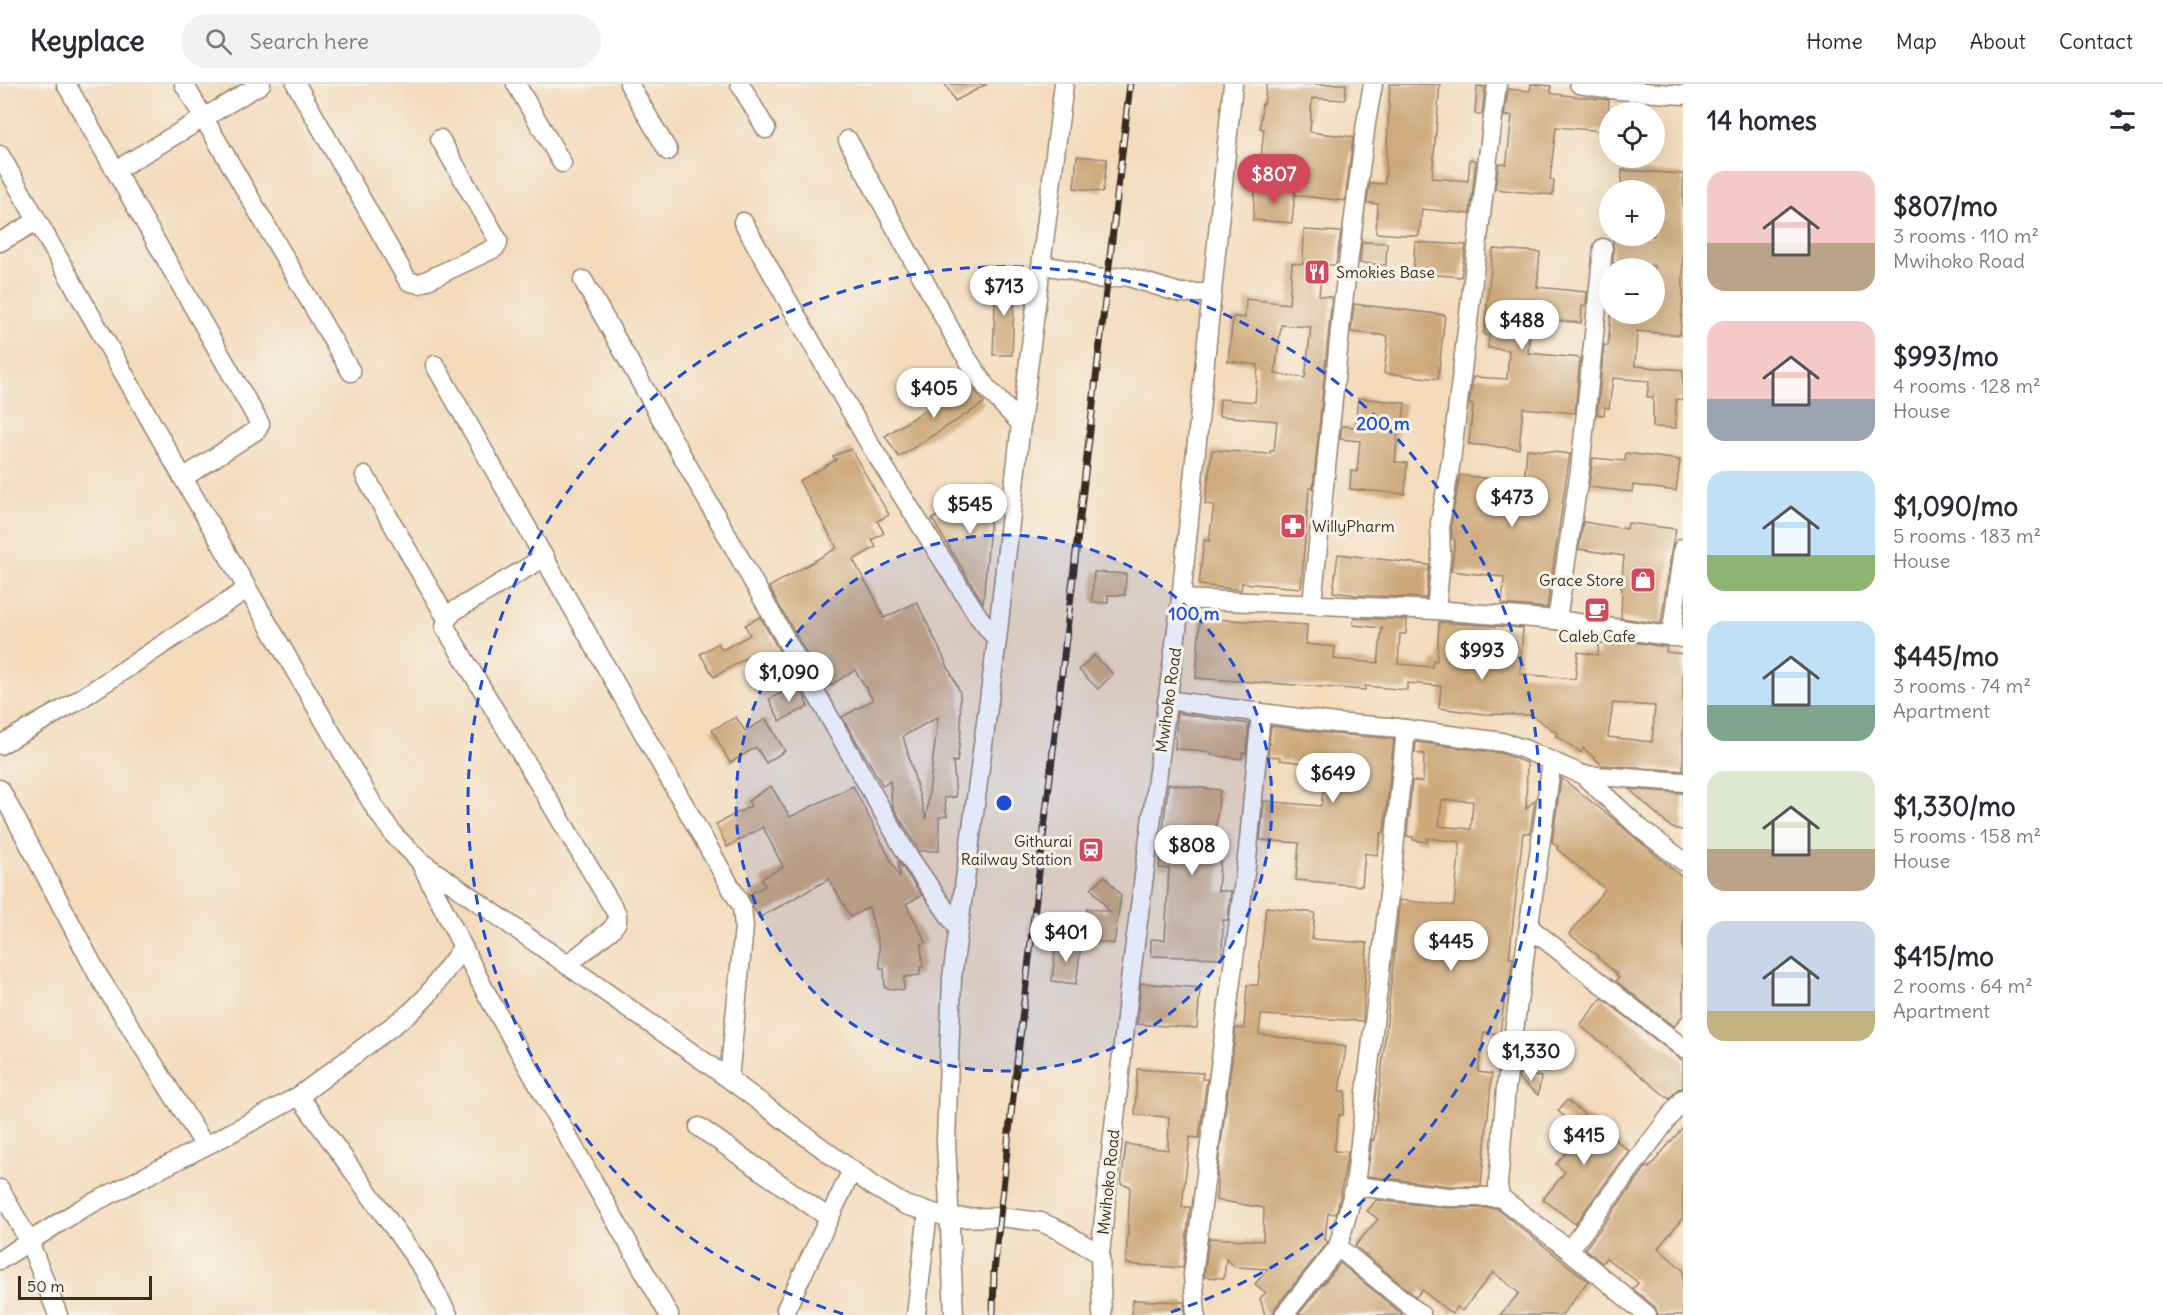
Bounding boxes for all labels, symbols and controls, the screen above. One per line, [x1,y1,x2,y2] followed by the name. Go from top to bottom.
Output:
[181,14,601,68] search box
[30,23,145,59] text: Keyplace
[202,25,235,58] icon: search
[250,27,369,55] text: Search here
[1806,28,1863,55] text: Home
[1896,28,1937,55] text: Map
[1970,28,2026,55] text: About
[2059,28,2133,55] text: Contact
[1599,102,1665,324] map controls
[1599,102,1665,168] button: locate
[1707,104,1817,137] text: 14 homes
[2106,104,2139,137] icon: filters
[1238,154,1310,205] pin: $807
[1251,161,1297,186] text: $807
[1599,180,1665,246] button: +
[1893,190,1998,223] text: $807/mo
[1755,195,1827,267] icon: home
[1893,223,2039,248] text: 3 rooms · 110 m²
[1893,248,2025,273] text: Mwihoko Road
[1302,257,1332,287] restaurant icon: Smokies Base
[1599,258,1665,324] button: −
[1336,262,1435,282] place label: Smokies Base
[968,266,1040,317] pin: $713
[984,273,1024,298] text: $713
[1486,300,1558,351] pin: $488
[1499,307,1545,332] text: $488
[1893,340,1999,373] text: $993/mo
[1755,345,1827,417] icon: home
[898,368,970,419] pin: $405
[1893,373,2041,398] text: 4 rooms · 128 m²
[910,375,958,400] text: $405
[1893,398,1950,423] text: House
[1356,412,1410,435] text: 200 m
[1476,477,1548,528] pin: $473
[934,484,1006,535] pin: $545
[1490,484,1534,509] text: $473
[1893,490,2018,523] text: $1,090/mo
[947,491,993,516] text: $545
[1755,495,1827,567] icon: home
[1278,511,1308,541] pharmacy icon: WillyPharm
[1312,516,1395,536] place label: WillyPharm
[1893,523,2041,548] text: 5 rooms · 183 m²
[1893,548,1950,573] text: House
[1628,565,1658,595] shop icon: Grace Store
[1539,570,1624,590] place label: Grace Store
[1582,595,1612,625] cafe icon: Caleb Cafe
[1169,602,1220,625] text: 100 m
[1558,626,1636,646] place label: Caleb Cafe
[1446,630,1518,681] pin: $993
[1459,637,1505,662] text: $993
[1893,640,1999,673] text: $445/mo
[1755,645,1827,717] icon: home
[1151,646,1185,754] street label: Mwihoko Road
[740,652,838,703] pin: $1,090
[759,659,819,684] text: $1,090
[1893,673,2031,698] text: 3 rooms · 74 m²
[1893,698,1990,723] text: Apartment
[1297,753,1369,804] pin: $649
[1310,760,1356,785] text: $649
[1893,790,2016,823] text: $1,330/mo
[994,793,1014,813] centre of rings
[1755,795,1827,867] icon: home
[1893,823,2041,848] text: 5 rooms · 158 m²
[1156,825,1228,876] pin: $808
[961,831,1072,869] place label: Githurai Railway Station
[1168,832,1216,857] text: $808
[1076,835,1106,865] station icon: Githurai Railway Station
[1893,848,1950,873] text: House
[1030,912,1102,963] pin: $401
[1044,919,1088,944] text: $401
[1415,921,1487,972] pin: $445
[1428,928,1474,953] text: $445
[1893,940,1994,973] text: $415/mo
[1755,945,1827,1017] icon: home
[1893,973,2033,998] text: 2 rooms · 64 m²
[1893,998,1990,1023] text: Apartment
[1482,1031,1580,1082] pin: $1,330
[1502,1038,1560,1063] text: $1,330
[1548,1115,1620,1166] pin: $415
[1563,1122,1605,1147] text: $415
[1093,1128,1123,1236] street label: Mwihoko Road
[18,1273,152,1300] scale bar
[27,1276,65,1296] text: 50 m

